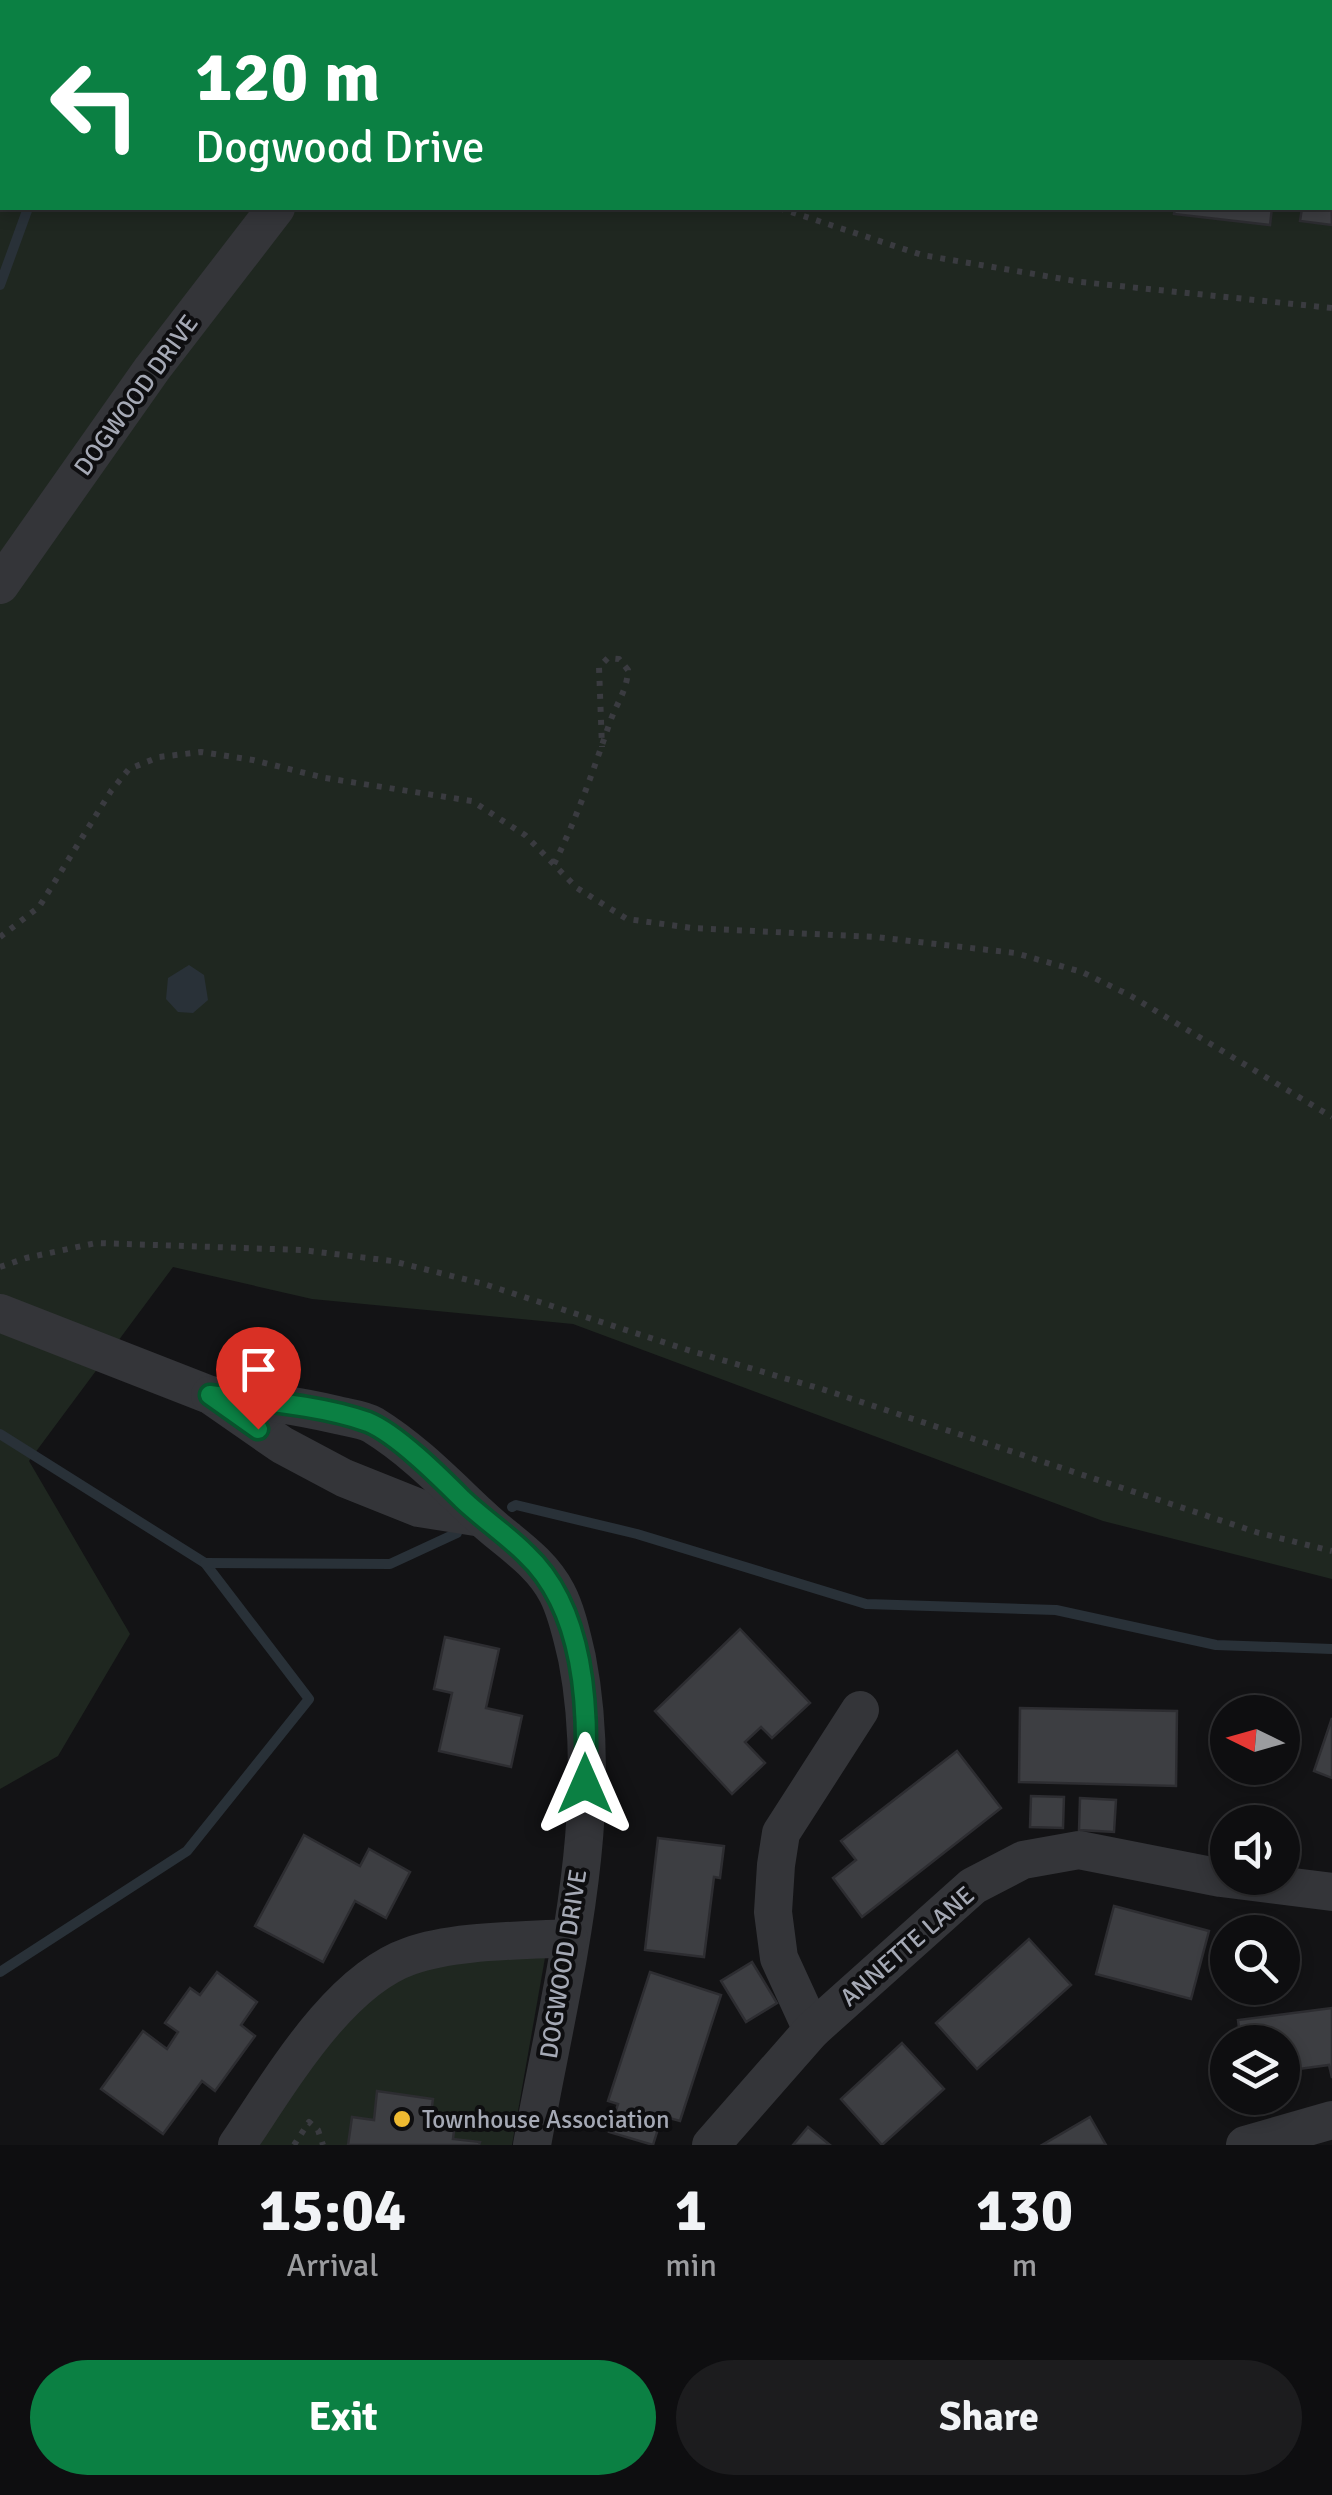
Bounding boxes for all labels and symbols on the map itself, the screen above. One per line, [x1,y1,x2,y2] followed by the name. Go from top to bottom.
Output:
[67,308,205,482] street label: DOGWOOD DRIVE
[216,1327,301,1430] pin
[1210,1695,1300,1785] north arrow
[533,1732,637,1836] position arrow
[533,1867,593,2061] street label: DOGWOOD DRIVE
[834,1879,980,2013] street label: ANNETTE LANE
[422,2104,670,2135] place label: Townhouse Association
[391,2108,413,2130] marker: Townhouse Association

